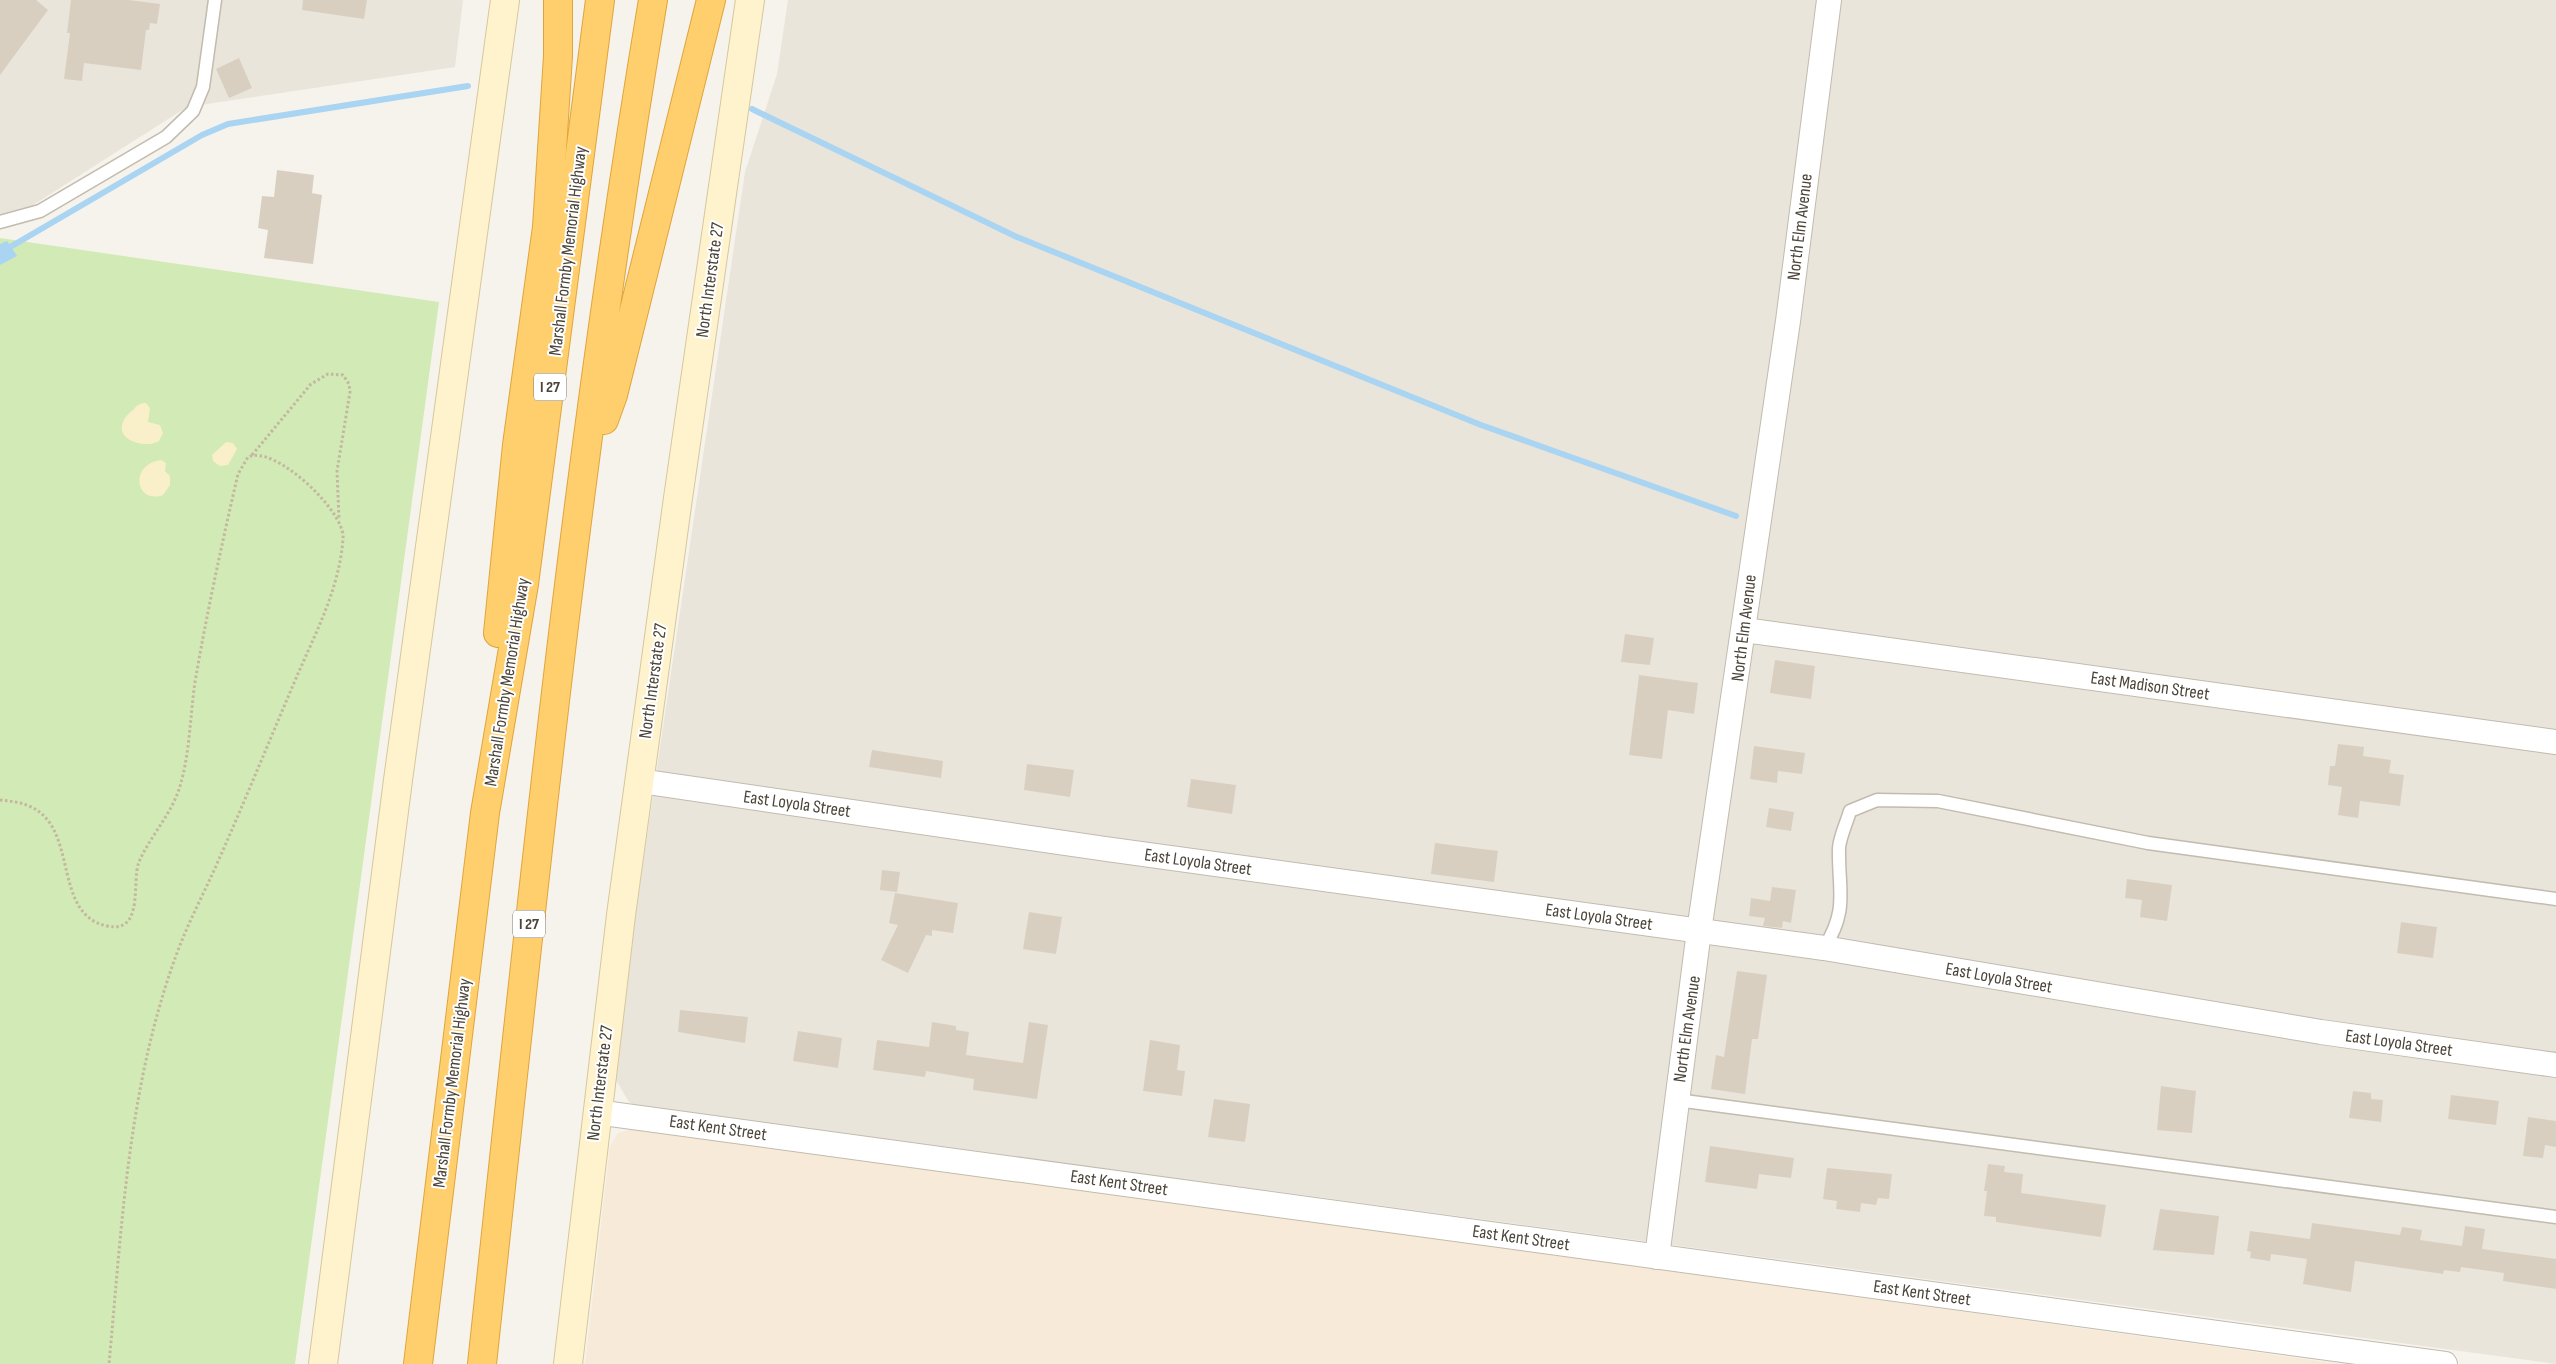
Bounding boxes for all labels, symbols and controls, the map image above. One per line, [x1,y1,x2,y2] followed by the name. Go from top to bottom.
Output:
[545,145,591,357] street label: Marshall Formby Memorial Highway
[1783,172,1817,282] street label: North Elm Avenue
[692,220,729,339] street label: North Interstate 27
[534,374,566,401] road number: I 27
[1727,573,1761,683] street label: North Elm Avenue
[480,576,534,788] street label: Marshall Formby Memorial Highway
[635,621,672,740] street label: North Interstate 27
[2089,667,2211,705] street label: East Madison Street
[742,786,852,822] street label: East Loyola Street
[1143,844,1253,880] street label: East Loyola Street
[1544,899,1654,935] street label: East Loyola Street
[513,911,545,938] road number: I 27
[1944,958,2055,998] street label: East Loyola Street
[1669,974,1705,1084] street label: North Elm Avenue
[429,977,475,1189] street label: Marshall Formby Memorial Highway
[583,1023,618,1142] street label: North Interstate 27
[2344,1025,2454,1061] street label: East Loyola Street
[668,1111,769,1145] street label: East Kent Street
[1069,1166,1170,1200] street label: East Kent Street
[1471,1221,1572,1255] street label: East Kent Street
[1872,1276,1973,1310] street label: East Kent Street

